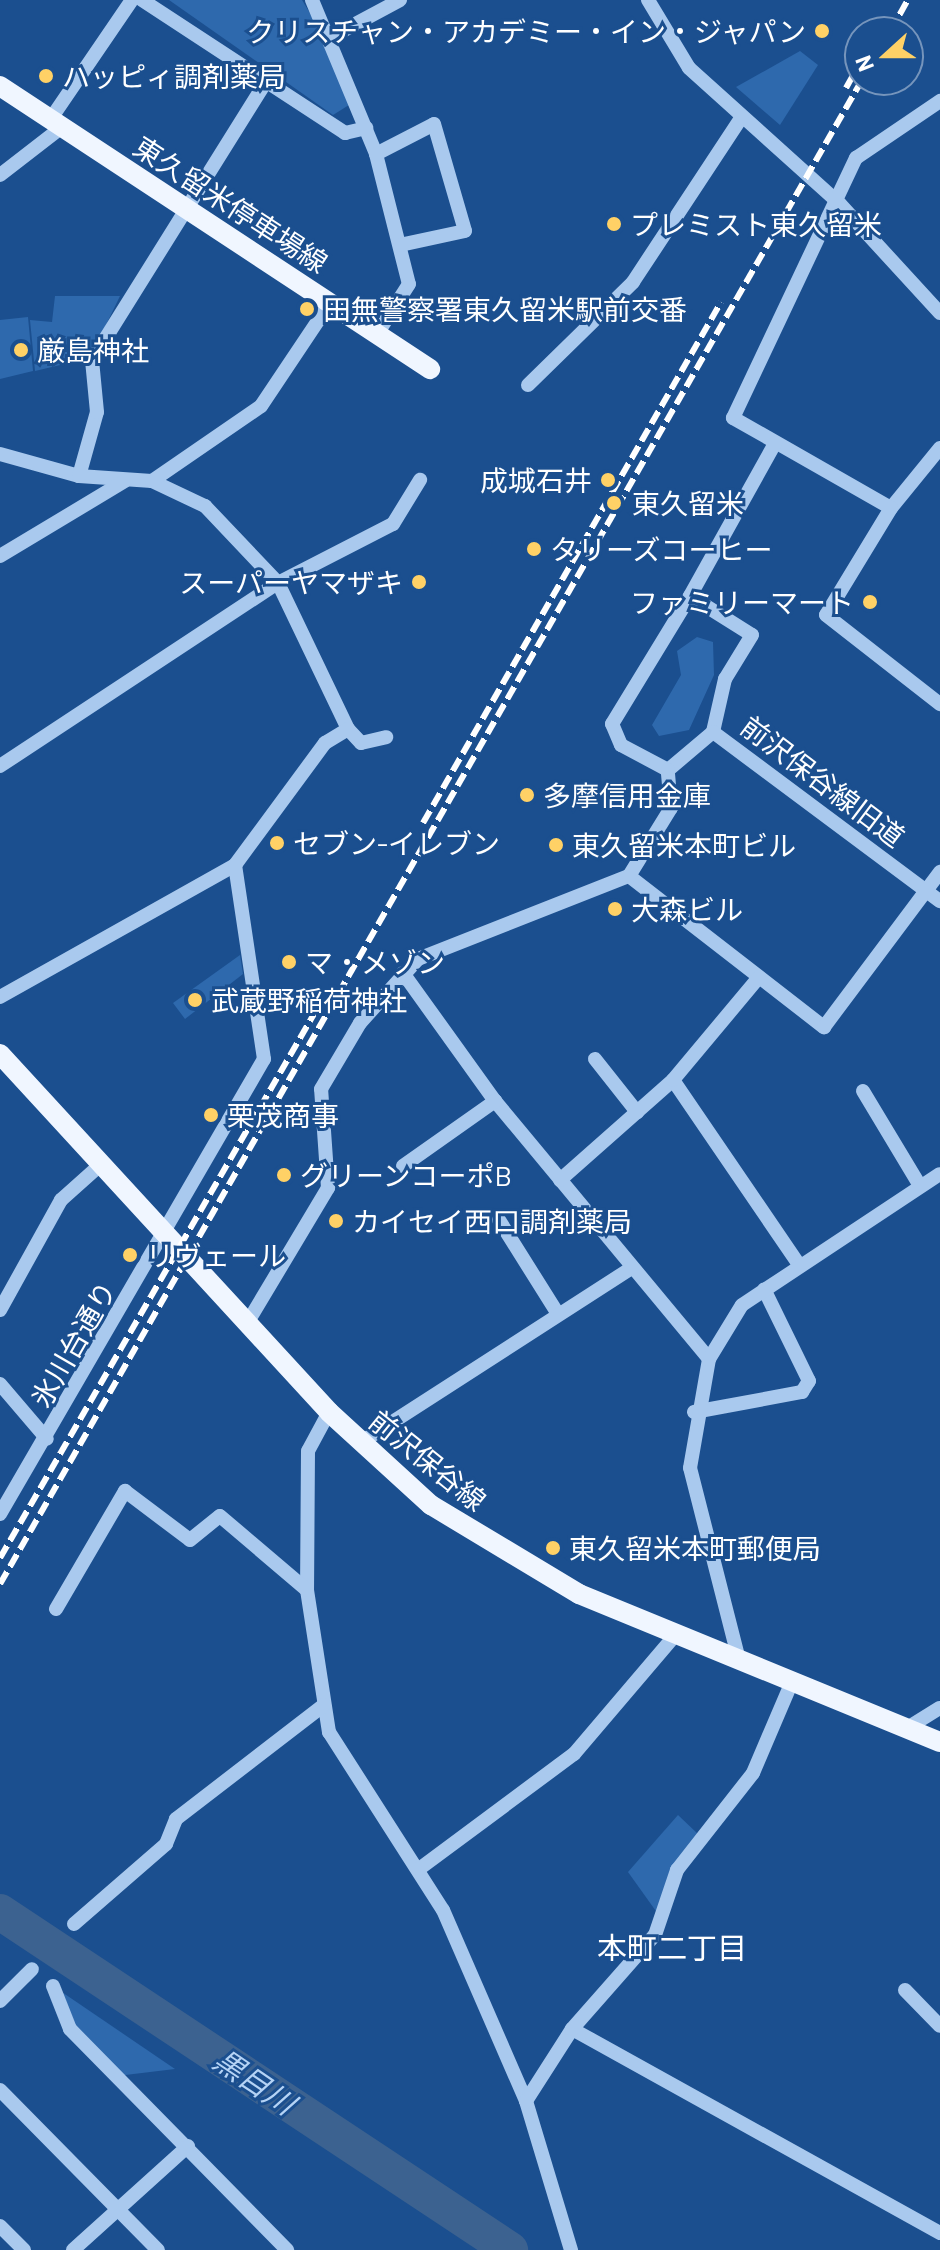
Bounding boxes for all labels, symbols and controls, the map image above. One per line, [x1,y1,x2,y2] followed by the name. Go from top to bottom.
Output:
[246,14,806,48] place label: クリスチャン・アカデミー・イン・ジャパン
[844,16,924,96] north arrow
[813,22,831,40] marker: クリスチャン・アカデミー・イン・ジャパン
[849,52,878,75] text: N
[62,59,286,93] place label: ハッピィ調剤薬局
[37,67,55,85] marker: ハッピィ調剤薬局
[128,129,334,279] street label: 東久留米停車場線
[630,207,882,241] place label: プレミスト東久留米
[605,215,623,233] marker: プレミスト東久留米
[323,292,687,326] place label: 田無警察署東久留米駅前交番
[298,300,316,318] marker: 田無警察署東久留米駅前交番
[37,333,149,367] place label: 厳島神社
[12,341,30,359] marker: 厳島神社
[480,463,592,497] place label: 成城石井
[599,471,617,489] marker: 成城石井
[632,486,744,520] place label: 東久留米
[603,492,625,514] marker: 東久留米
[550,532,774,566] place label: タリーズコーヒー
[525,540,543,558] marker: タリーズコーヒー
[179,565,403,599] place label: スーパーヤマザキ
[410,573,428,591] marker: スーパーヤマザキ
[630,585,854,619] place label: ファミリーマート
[861,593,879,611] marker: ファミリーマート
[735,709,911,853] street label: 前沢保谷線旧道
[543,778,711,812] place label: 多摩信用金庫
[518,786,536,804] marker: 多摩信用金庫
[293,826,500,860] place label: セブン-イレブン
[572,828,796,862] place label: 東久留米本町ビル
[268,834,286,852] marker: セブン-イレブン
[547,836,565,854] marker: 東久留米本町ビル
[631,892,743,926] place label: 大森ビル
[606,900,624,918] marker: 大森ビル
[305,945,445,979] place label: マ・メゾン
[280,953,298,971] marker: マ・メゾン
[211,983,407,1017] place label: 武蔵野稲荷神社
[186,991,204,1009] marker: 武蔵野稲荷神社
[227,1098,339,1132] place label: 栗茂商事
[202,1106,220,1124] marker: 栗茂商事
[300,1158,514,1192] place label: グリーンコーポB
[275,1166,293,1184] marker: グリーンコーポB
[352,1204,632,1238] place label: カイセイ西口調剤薬局
[327,1212,345,1230] marker: カイセイ西口調剤薬局
[146,1238,286,1272] place label: リヴェール
[121,1246,139,1264] marker: リヴェール
[23,1275,123,1413] street label: 氷川台通り
[363,1403,493,1517] street label: 前沢保谷線
[569,1531,821,1565] place label: 東久留米本町郵便局
[544,1539,562,1557] marker: 東久留米本町郵便局
[597,1929,747,1965] district label: 本町二丁目
[208,2041,302,2121] water label: 黒目川

